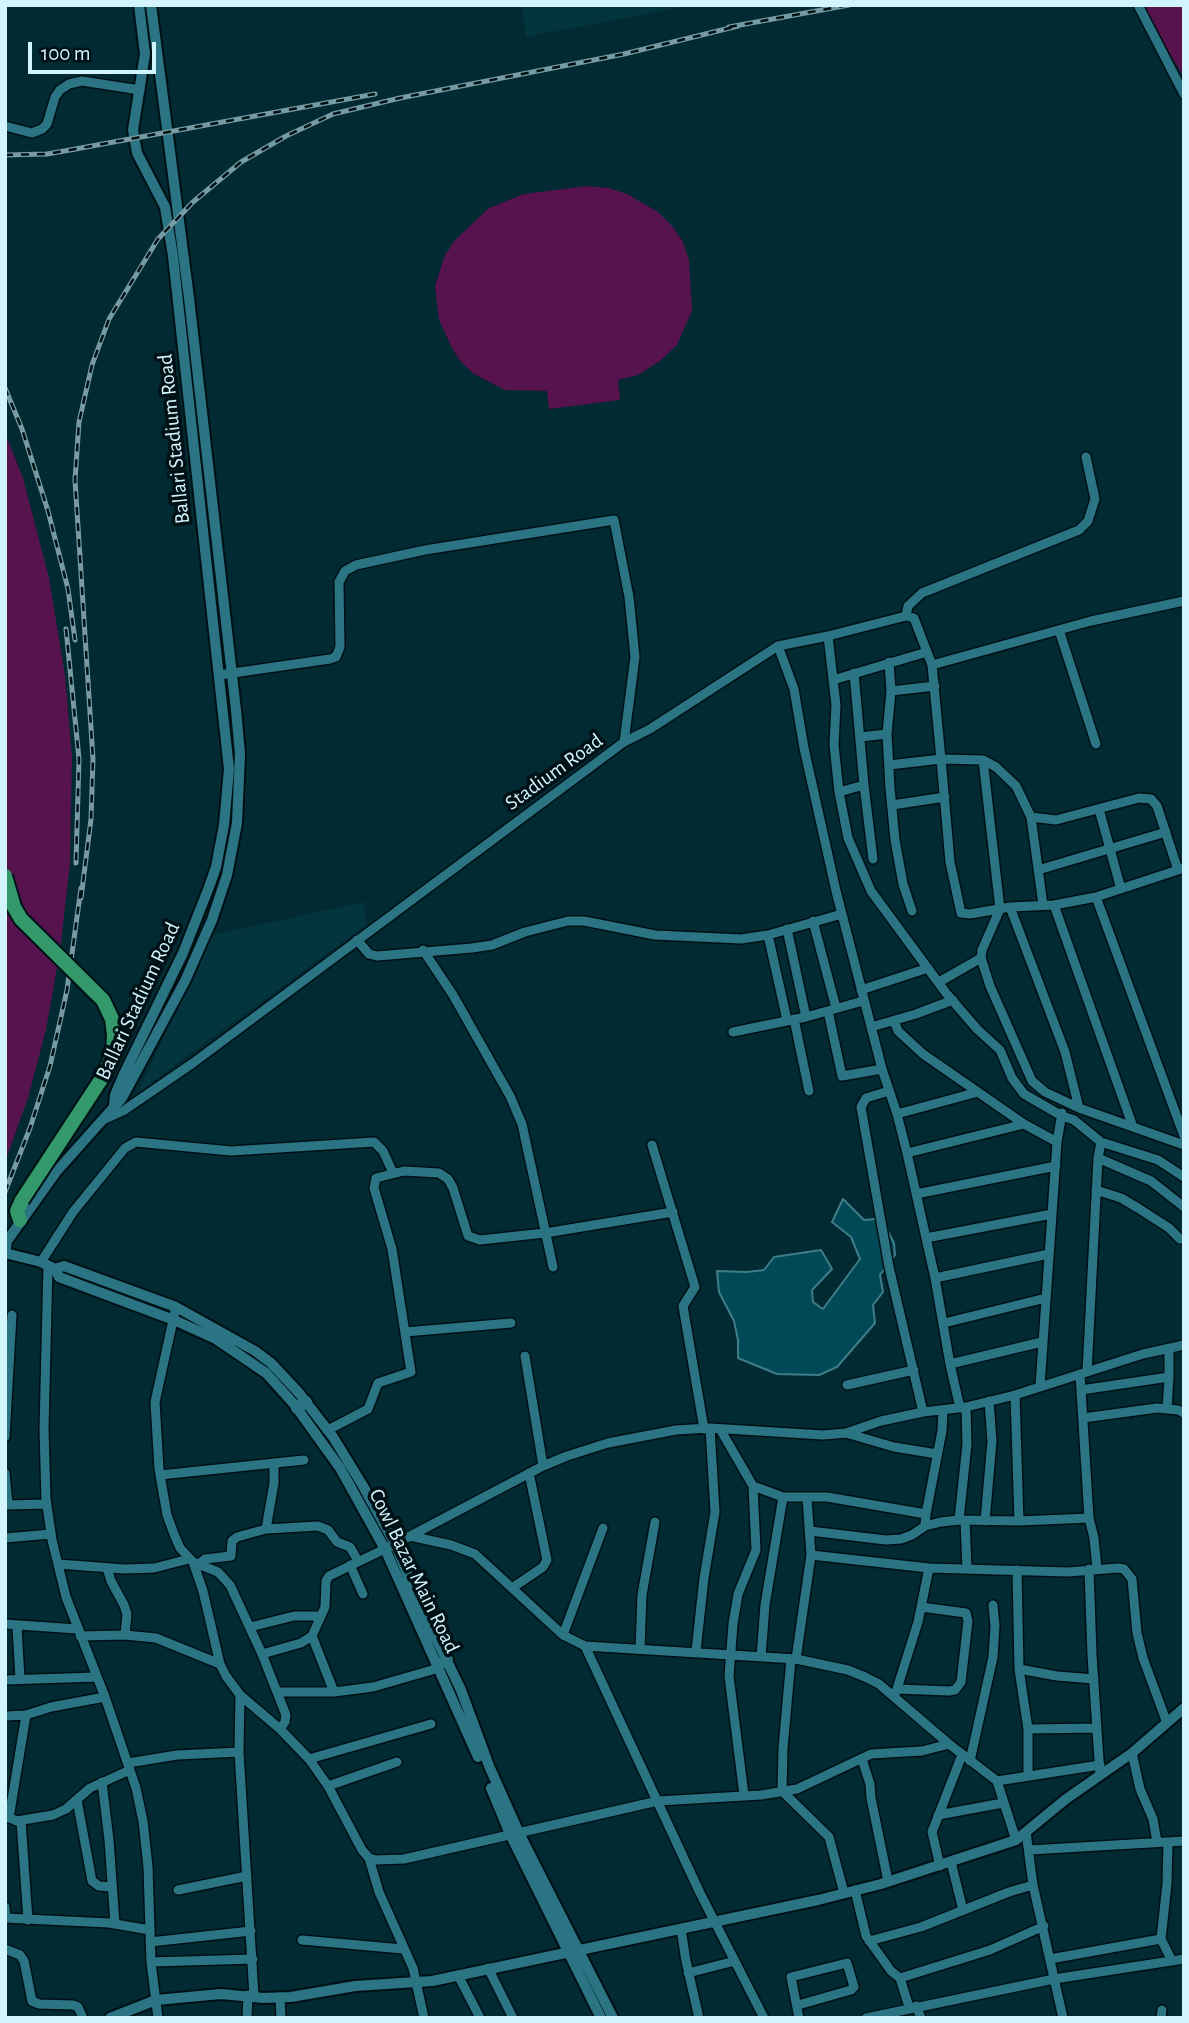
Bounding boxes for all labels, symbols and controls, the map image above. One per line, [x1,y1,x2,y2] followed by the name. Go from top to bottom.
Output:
[32,28,159,72] scale bar
[41,43,91,64] text: 100 m
[153,353,195,525] street label: Ballari Stadium Road
[500,728,608,816] street label: Stadium Road
[90,918,186,1084] street label: Ballari Stadium Road
[363,1485,465,1657] street label: Cowl Bazar Main Road

